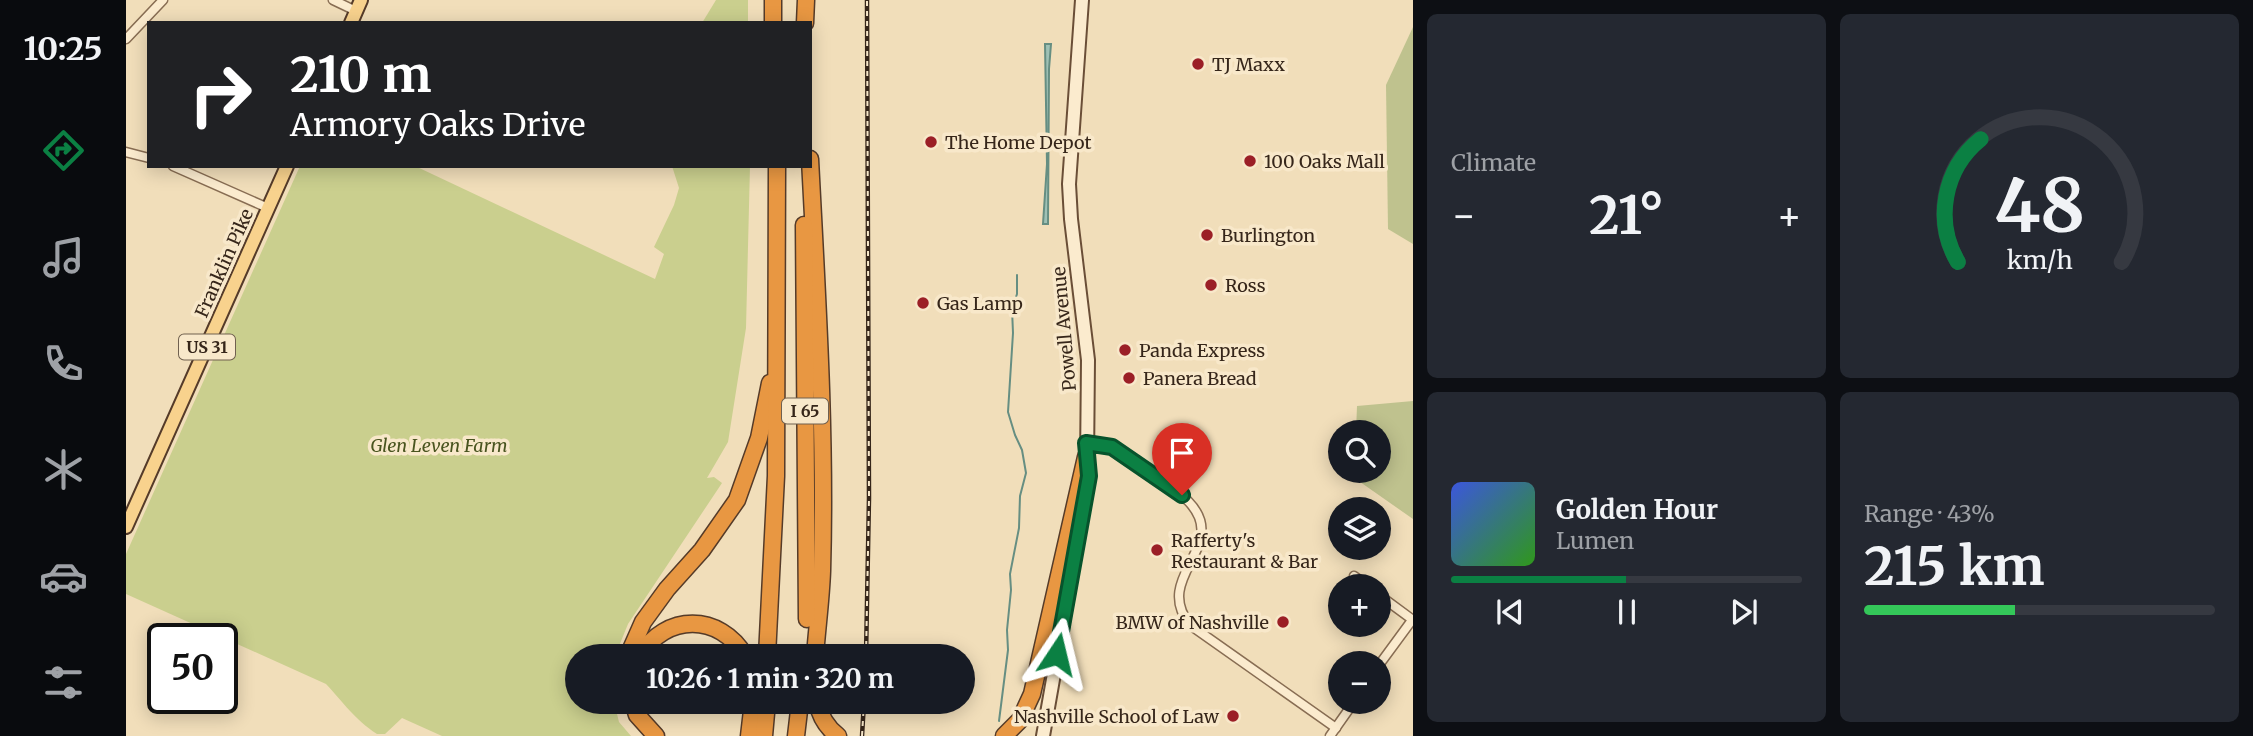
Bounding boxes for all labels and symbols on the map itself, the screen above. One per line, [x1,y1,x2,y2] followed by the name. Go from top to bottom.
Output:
[1212,53,1285,76] place label: TJ Maxx
[1190,56,1206,72] marker: TJ Maxx
[945,131,1092,154] place label: The Home Depot
[923,134,939,150] marker: The Home Depot
[1264,150,1385,173] place label: 100 Oaks Mall
[1242,153,1258,169] marker: 100 Oaks Mall
[190,205,258,321] street label: Franklin Pike
[1221,224,1315,247] place label: Burlington
[1199,227,1215,243] marker: Burlington
[1047,266,1081,392] street label: Powell Avenue
[1225,274,1266,297] place label: Ross
[1203,277,1219,293] marker: Ross
[937,292,1023,315] place label: Gas Lamp
[915,295,931,311] marker: Gas Lamp
[179,334,235,360] road number: US 31
[1139,339,1265,362] place label: Panda Express
[1117,342,1133,358] marker: Panda Express
[1143,367,1257,390] place label: Panera Bread
[1121,370,1137,386] marker: Panera Bread
[782,398,828,424] road number: I 65
[1152,423,1212,495] pin
[370,434,508,457] park label: Glen Leven Farm
[1171,529,1318,573] place label: Rafferty's Restaurant & Bar
[1149,542,1165,558] marker: Rafferty's Restaurant & Bar
[1115,611,1269,634] place label: BMW of Nashville
[1275,614,1291,630] marker: BMW of Nashville
[1020,617,1094,691] position arrow
[147,623,238,714] speed limit sign: 50
[1014,705,1220,728] place label: Nashville School of Law
[1225,708,1241,724] marker: Nashville School of Law

